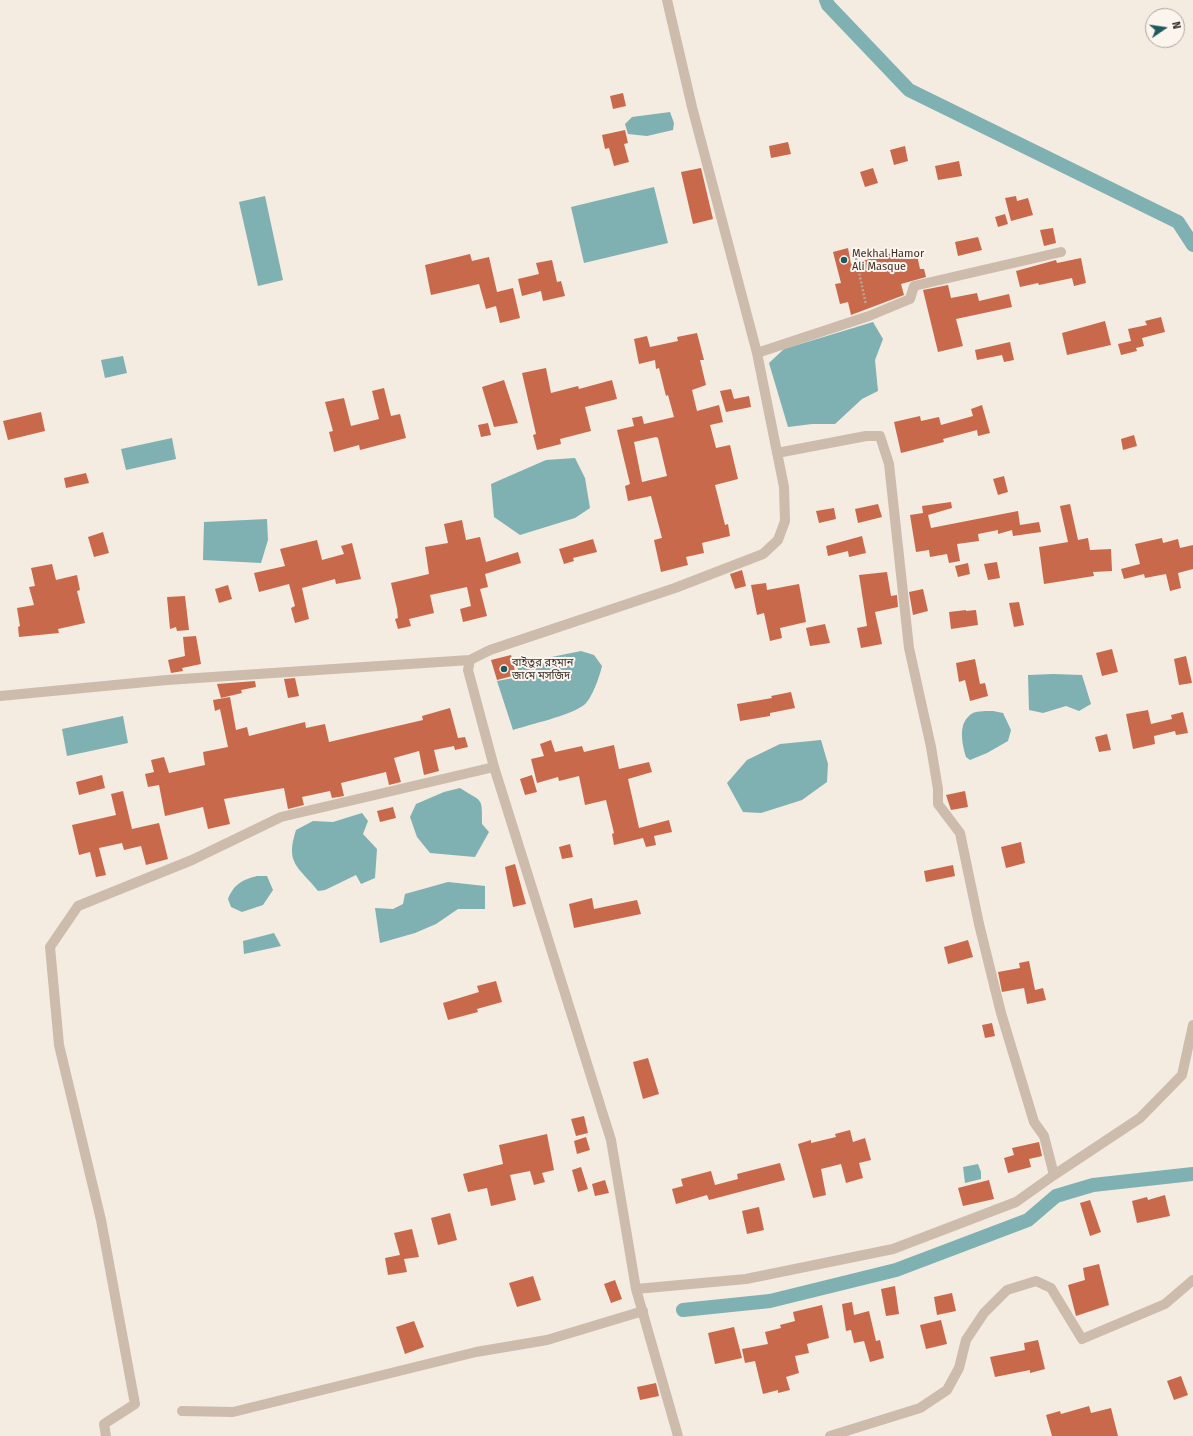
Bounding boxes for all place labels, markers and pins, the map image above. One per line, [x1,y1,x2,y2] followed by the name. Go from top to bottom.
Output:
[852,247,924,273] place label: Mekhal Hamor Ali Masque
[839,255,849,265] marker: Mekhal Hamor Ali Masque
[512,656,573,682] place label: বাইতুর রহমান জা‌মে মস‌জিদ
[499,664,509,674] marker: বাইতুর রহমান জা‌মে মস‌জিদ

